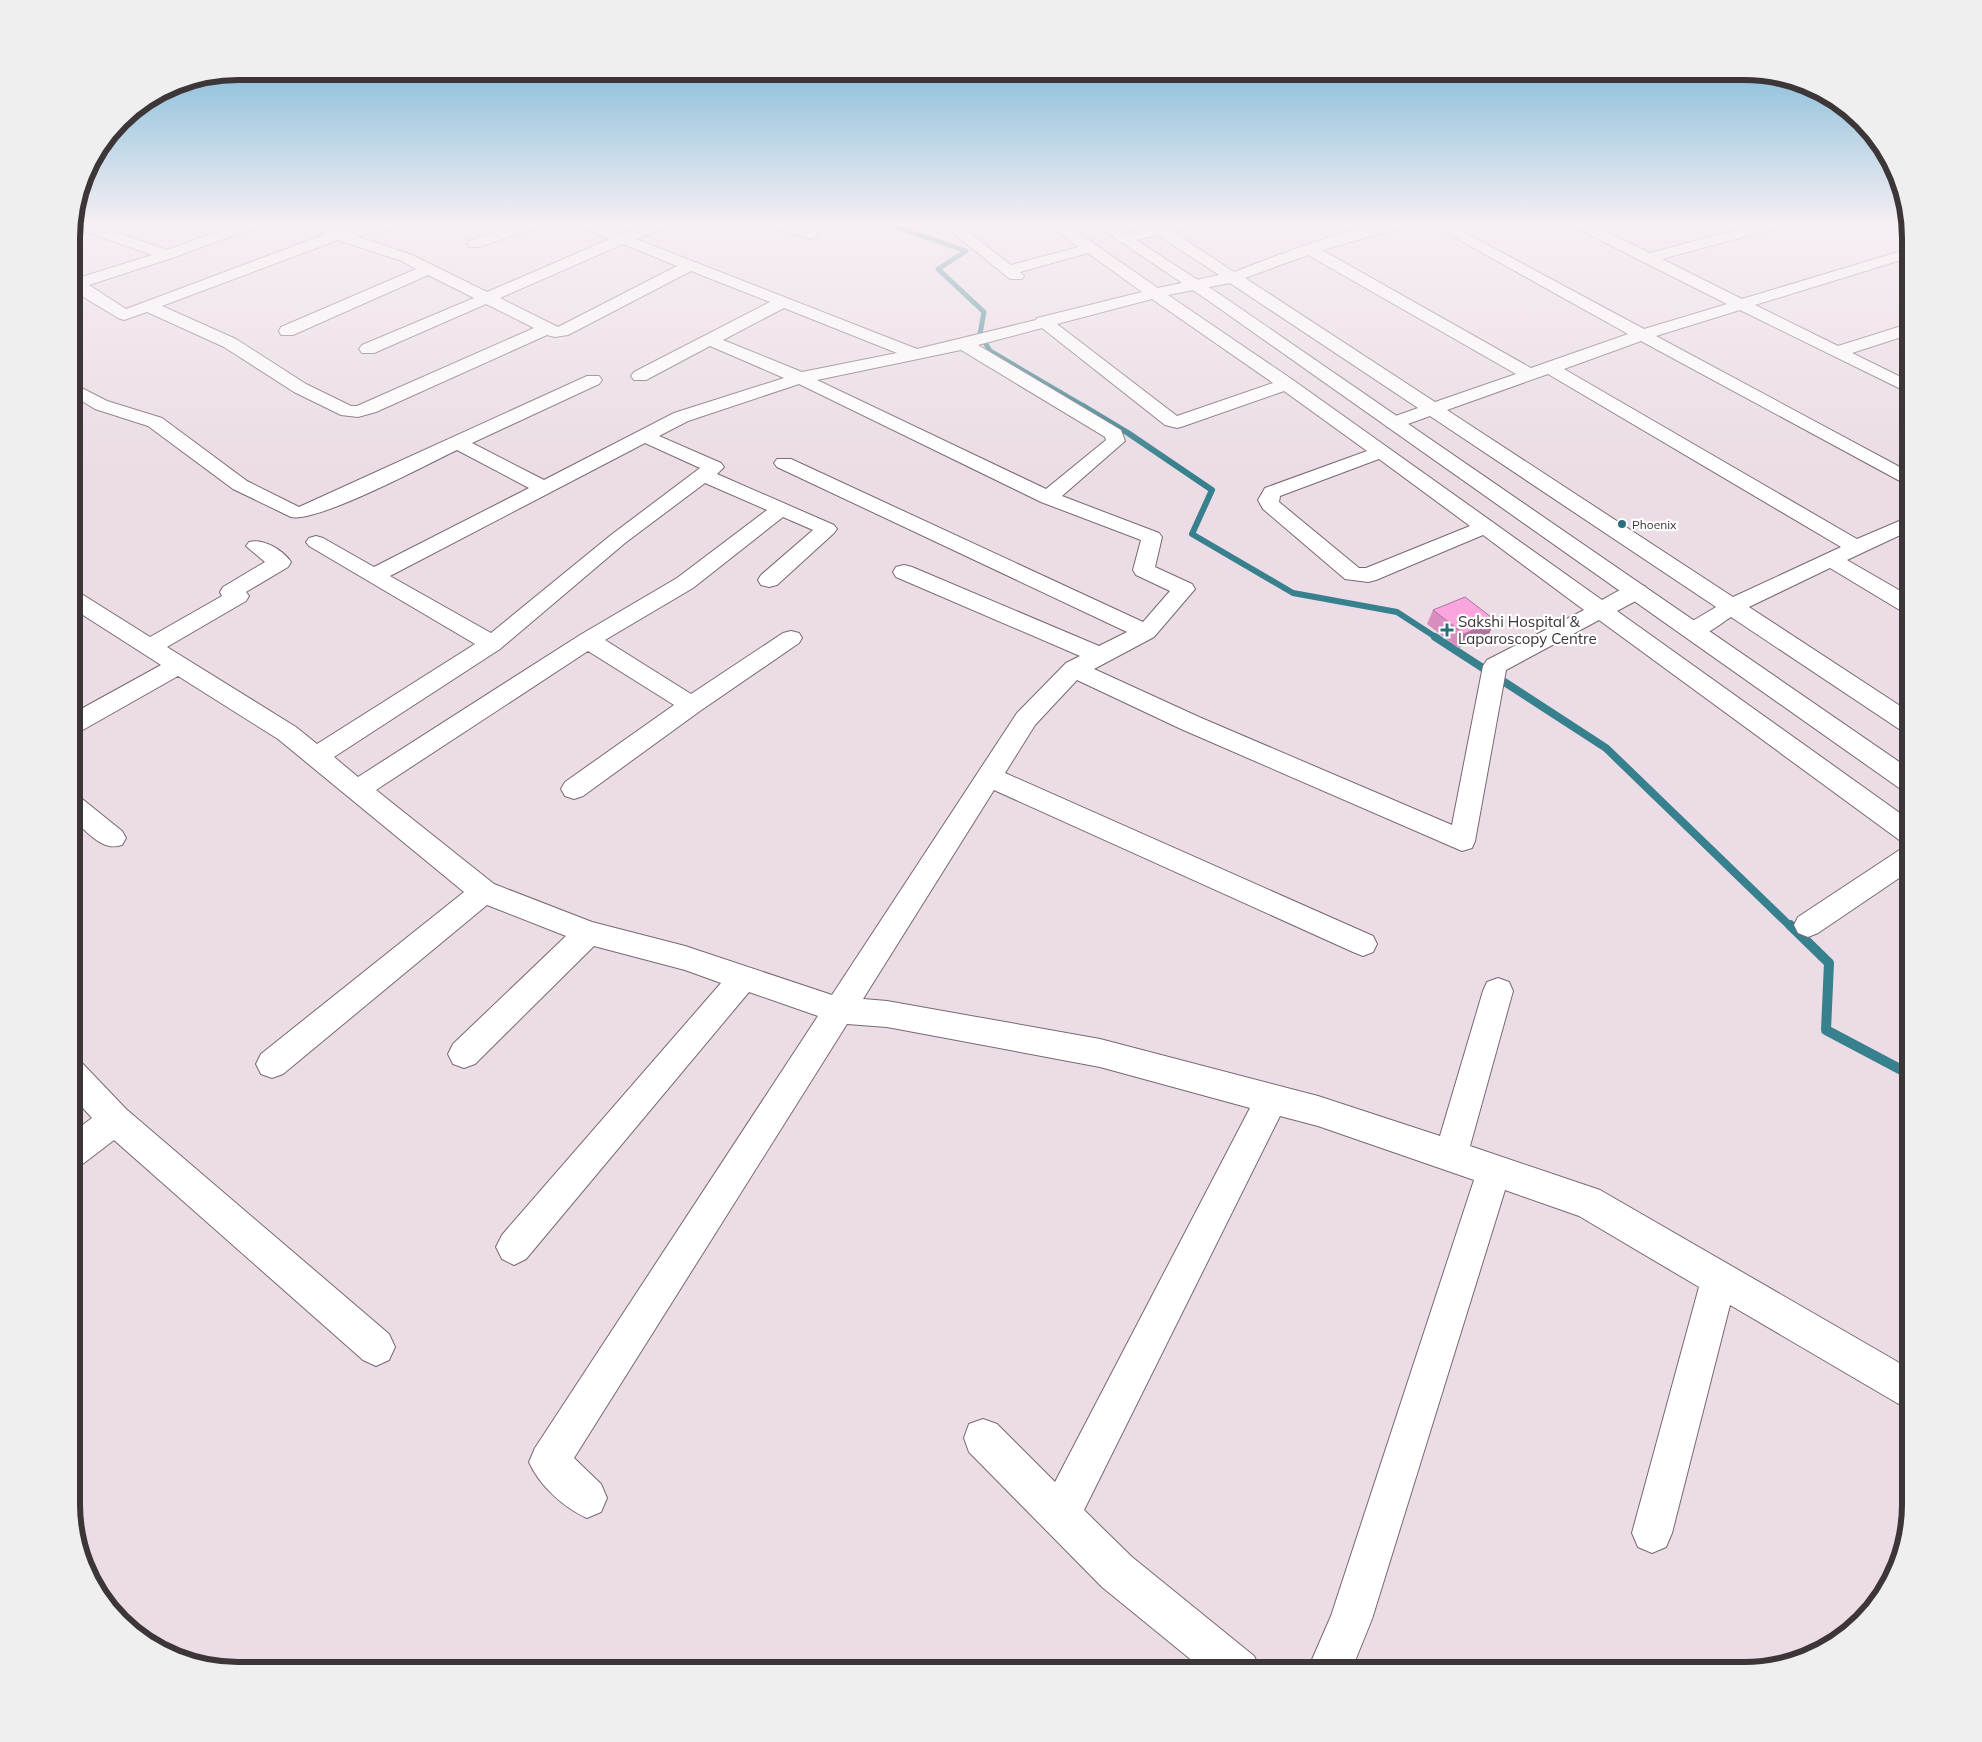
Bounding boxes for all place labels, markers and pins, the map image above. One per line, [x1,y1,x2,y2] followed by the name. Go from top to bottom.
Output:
[1632,517,1677,532] place label: Phoenix
[1616,518,1628,530] marker: Phoenix
[1458,612,1597,648] place label: Sakshi Hospital & Laparoscopy Centre
[1440,623,1454,637] marker: Sakshi Hospital & Laparoscopy Centre

